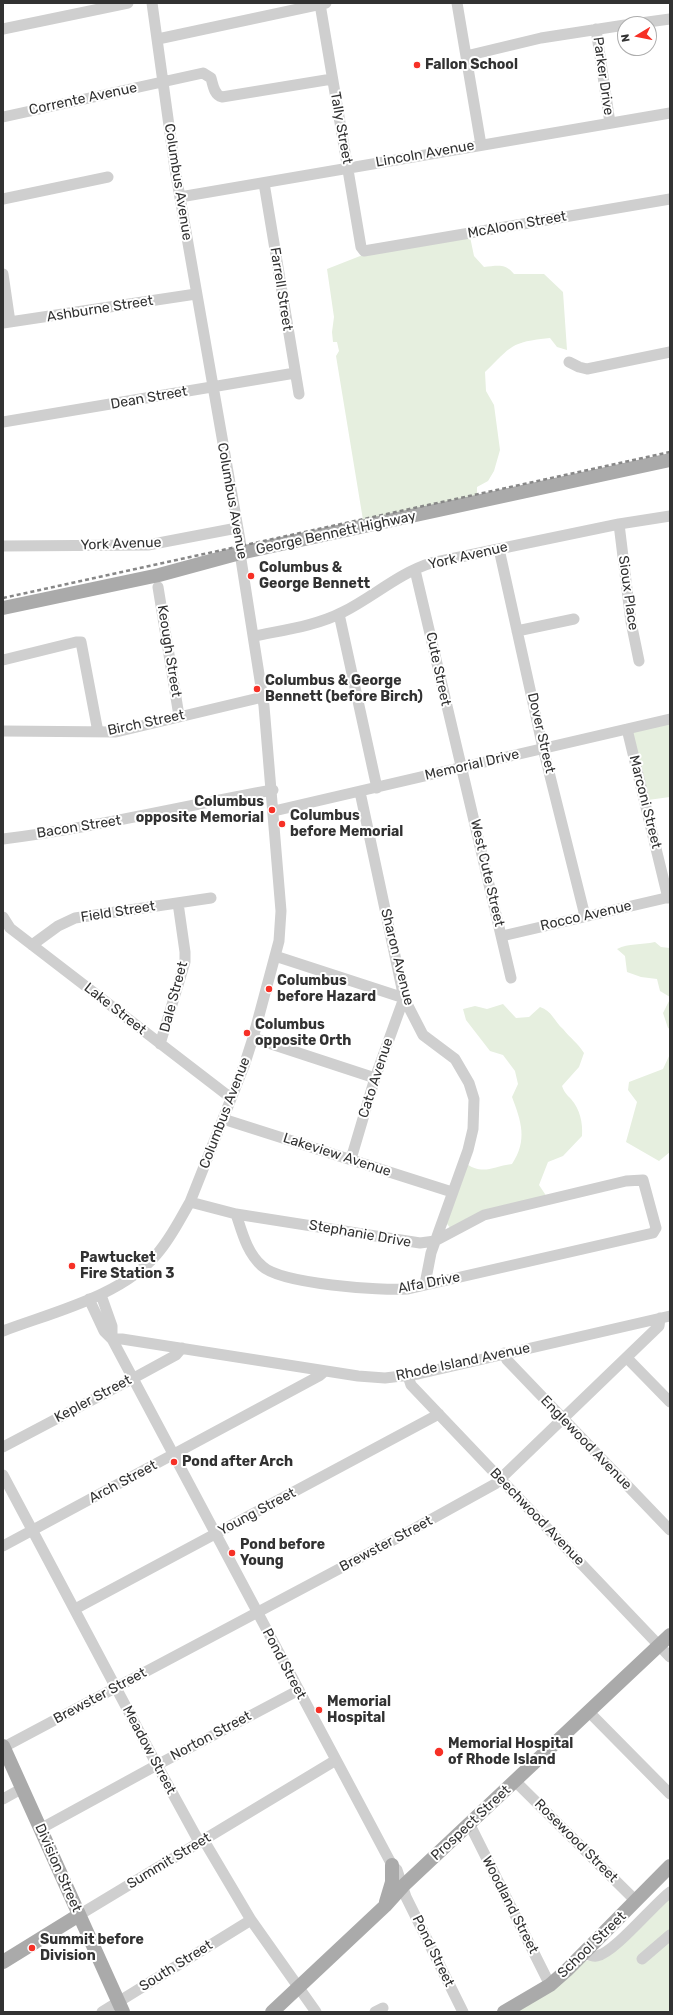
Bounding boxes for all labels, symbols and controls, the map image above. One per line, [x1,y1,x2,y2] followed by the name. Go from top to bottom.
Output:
[617,16,657,56] north arrow
[619,33,633,43] text: N
[589,36,617,116] street label: Parker Drive
[425,57,518,73] place label: Fallon School
[412,60,422,70] marker: Fallon School
[28,79,138,119] street label: Corrente Avenue
[326,91,356,165] street label: Tally Street
[160,122,196,242] street label: Columbus Avenue
[374,137,476,171] street label: Lincoln Avenue
[466,208,568,242] street label: McAloon Street
[266,246,296,332] street label: Farrell Street
[46,292,154,326] street label: Ashburne Street
[109,383,189,413] street label: Dean Street
[213,441,251,561] street label: Columbus Avenue
[255,508,417,558] street label: George Bennett Highway
[80,534,162,554] street label: York Avenue
[427,539,509,573] street label: York Avenue
[614,555,642,631] street label: Sioux Place
[259,560,370,592] place label: Columbus & George Bennett
[246,571,256,581] marker: Columbus & George Bennett
[153,604,185,698] street label: Keough Street
[422,631,454,707] street label: Cute Street
[265,673,423,706] place label: Columbus & George Bennett (before Birch)
[252,684,262,694] marker: Columbus & George Bennett (before Birch)
[524,691,558,775] street label: Dover Street
[106,707,186,739] street label: Birch Street
[423,746,521,784] street label: Memorial Drive
[625,754,665,850] street label: Marconi Street
[136,794,264,826] place label: Columbus opposite Memorial
[267,805,277,815] marker: Columbus opposite Memorial
[290,808,403,840] place label: Columbus before Memorial
[36,812,122,842] street label: Bacon Street
[466,818,508,928] street label: West Cute Street
[277,819,287,829] marker: Columbus before Memorial
[539,897,633,935] street label: Rocco Avenue
[80,898,156,926] street label: Field Street
[377,907,417,1007] street label: Sharon Avenue
[157,960,191,1034] street label: Dale Street
[277,973,376,1006] place label: Columbus before Hazard
[81,980,149,1038] street label: Lake Street
[264,984,274,994] marker: Columbus before Hazard
[255,1017,351,1050] place label: Columbus opposite Orth
[242,1028,252,1038] marker: Columbus opposite Orth
[355,1036,397,1120] street label: Cato Avenue
[196,1055,254,1171] street label: Columbus Avenue
[281,1130,393,1180] street label: Lakeview Avenue
[308,1217,412,1251] street label: Stephanie Drive
[80,1250,175,1282] place label: Pawtucket Fire Station 3
[67,1261,77,1271] marker: Pawtucket Fire Station 3
[397,1269,461,1297] street label: Alfa Drive
[394,1340,532,1384] street label: Rhode Island Avenue
[52,1372,134,1426] street label: Kepler Street
[537,1392,635,1494] street label: Englewood Avenue
[182,1454,293,1470] place label: Pond after Arch
[86,1457,160,1507] street label: Arch Street
[169,1457,179,1467] marker: Pond after Arch
[486,1465,588,1569] street label: Beechwood Avenue
[215,1485,299,1539] street label: Young Street
[337,1512,435,1576] street label: Brewster Street
[240,1537,325,1570] place label: Pond before Young
[227,1548,237,1558] marker: Pond before Young
[258,1626,310,1702] street label: Pond Street
[51,1664,149,1728] street label: Brewster Street
[327,1694,391,1726] place label: Memorial Hospital
[119,1703,179,1797] street label: Meadow Street
[314,1705,324,1715] marker: Memorial Hospital
[168,1708,254,1764] street label: Norton Street
[448,1736,573,1768] place label: Memorial Hospital of Rhode Island
[433,1746,445,1758] marker: Memorial Hospital of Rhode Island
[428,1782,514,1864] street label: Prospect Street
[531,1796,621,1886] street label: Rosewood Street
[31,1821,85,1915] street label: Division Street
[124,1829,214,1893] street label: Summit Street
[478,1853,542,1957] street label: Woodland Street
[554,1908,630,1982] street label: School Street
[408,1912,458,1990] street label: Pond Street
[40,1932,144,1964] place label: Summit before Division
[136,1937,216,1995] street label: South Street
[27,1943,37,1953] marker: Summit before Division

